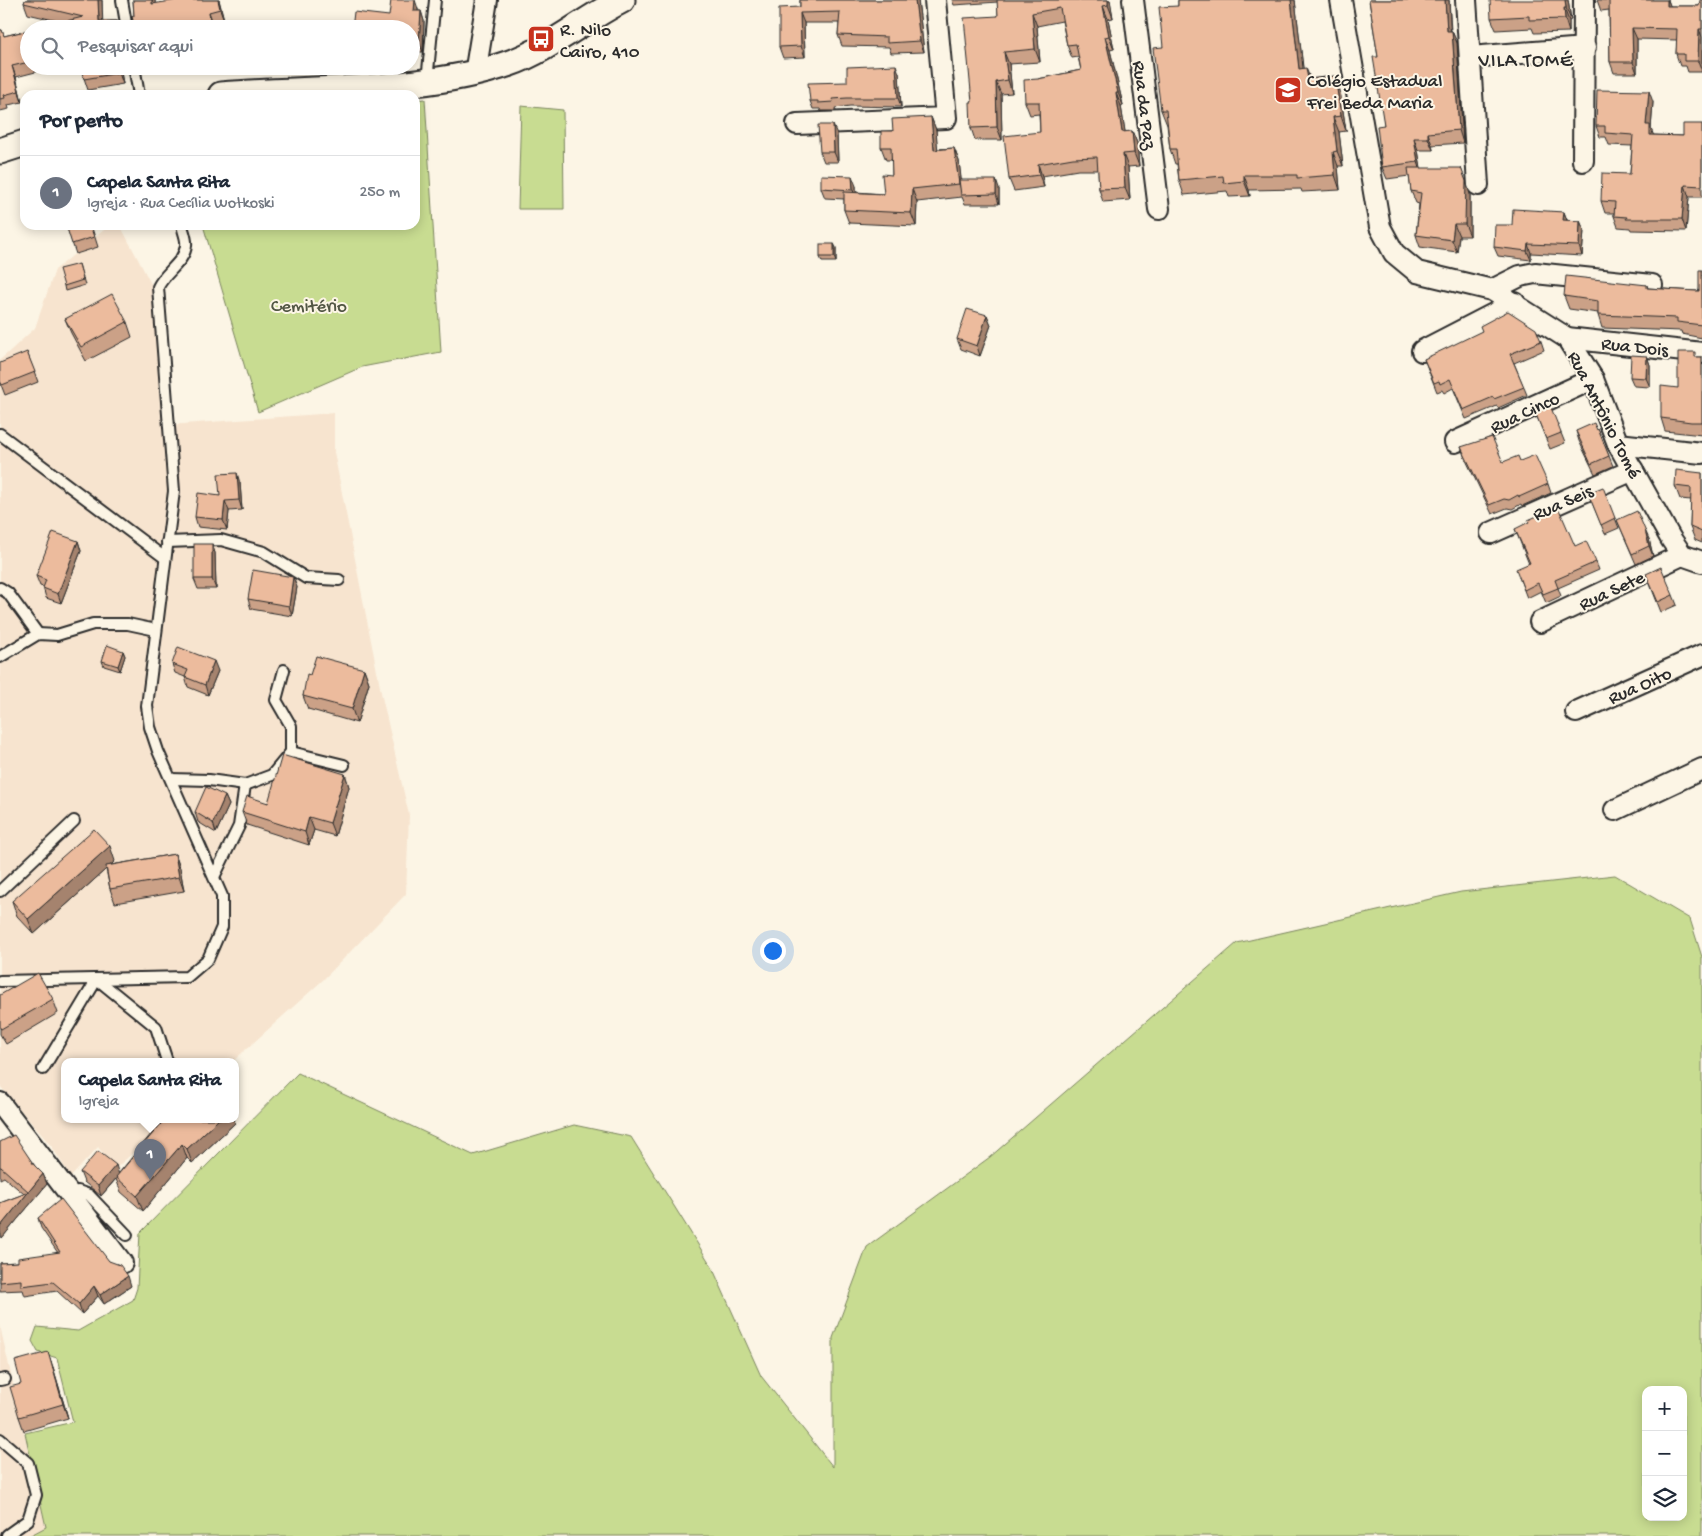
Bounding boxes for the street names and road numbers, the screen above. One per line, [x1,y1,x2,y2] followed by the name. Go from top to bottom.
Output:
[1126,60,1159,152] street label: Rua da Paz
[1600,334,1670,364] street label: Rua Dois
[1561,348,1645,483] street label: Rua Antônio Tomé
[1487,388,1564,440] street label: Rua Cinco
[1530,480,1598,528] street label: Rua Seis
[1576,567,1649,617] street label: Rua Sete
[1605,663,1676,711] street label: Rua Oito

